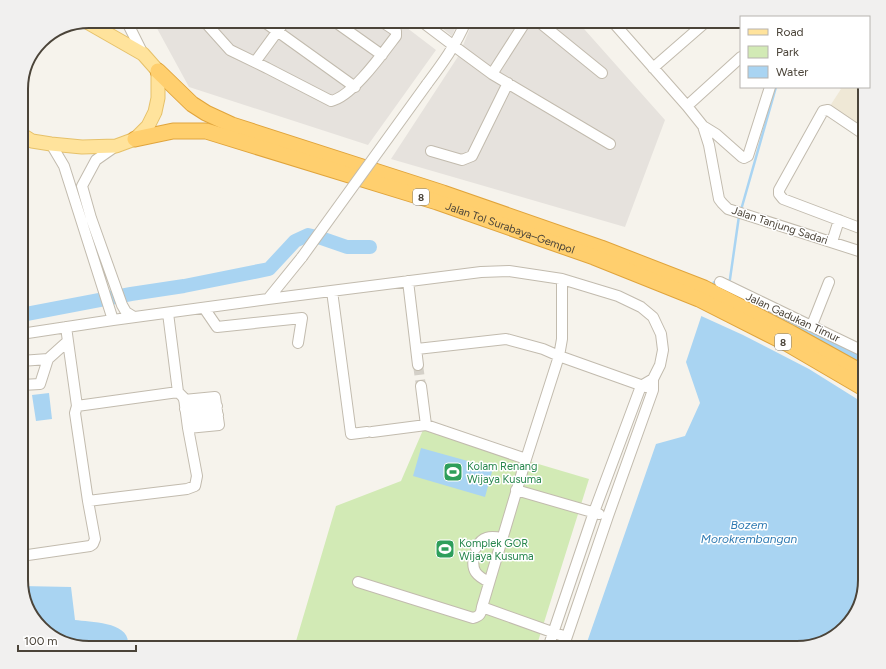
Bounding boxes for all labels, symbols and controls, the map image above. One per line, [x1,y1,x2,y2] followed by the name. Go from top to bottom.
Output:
[740,16,870,88] legend
[776,25,804,39] text: Road
[776,45,799,59] text: Park
[776,65,808,79] text: Water
[413,189,429,205] road number: 8
[444,200,576,257] street label: Jalan Tol Surabaya–Gempol
[730,204,830,247] street label: Jalan Tanjung Sadari
[744,290,842,345] street label: Jalan Gadukan Timur
[775,334,791,350] road number: 8
[467,460,542,486] place label: Kolam Renang Wijaya Kusuma
[442,461,464,483] sports icon: Kolam Renang Wijaya Kusuma
[701,518,798,546] water label: Bozem Morokrembangan
[459,537,534,563] place label: Komplek GOR Wijaya Kusuma
[434,538,456,560] sports icon: Komplek GOR Wijaya Kusuma
[18,627,136,653] scale bar
[24,634,58,648] text: 100 m

